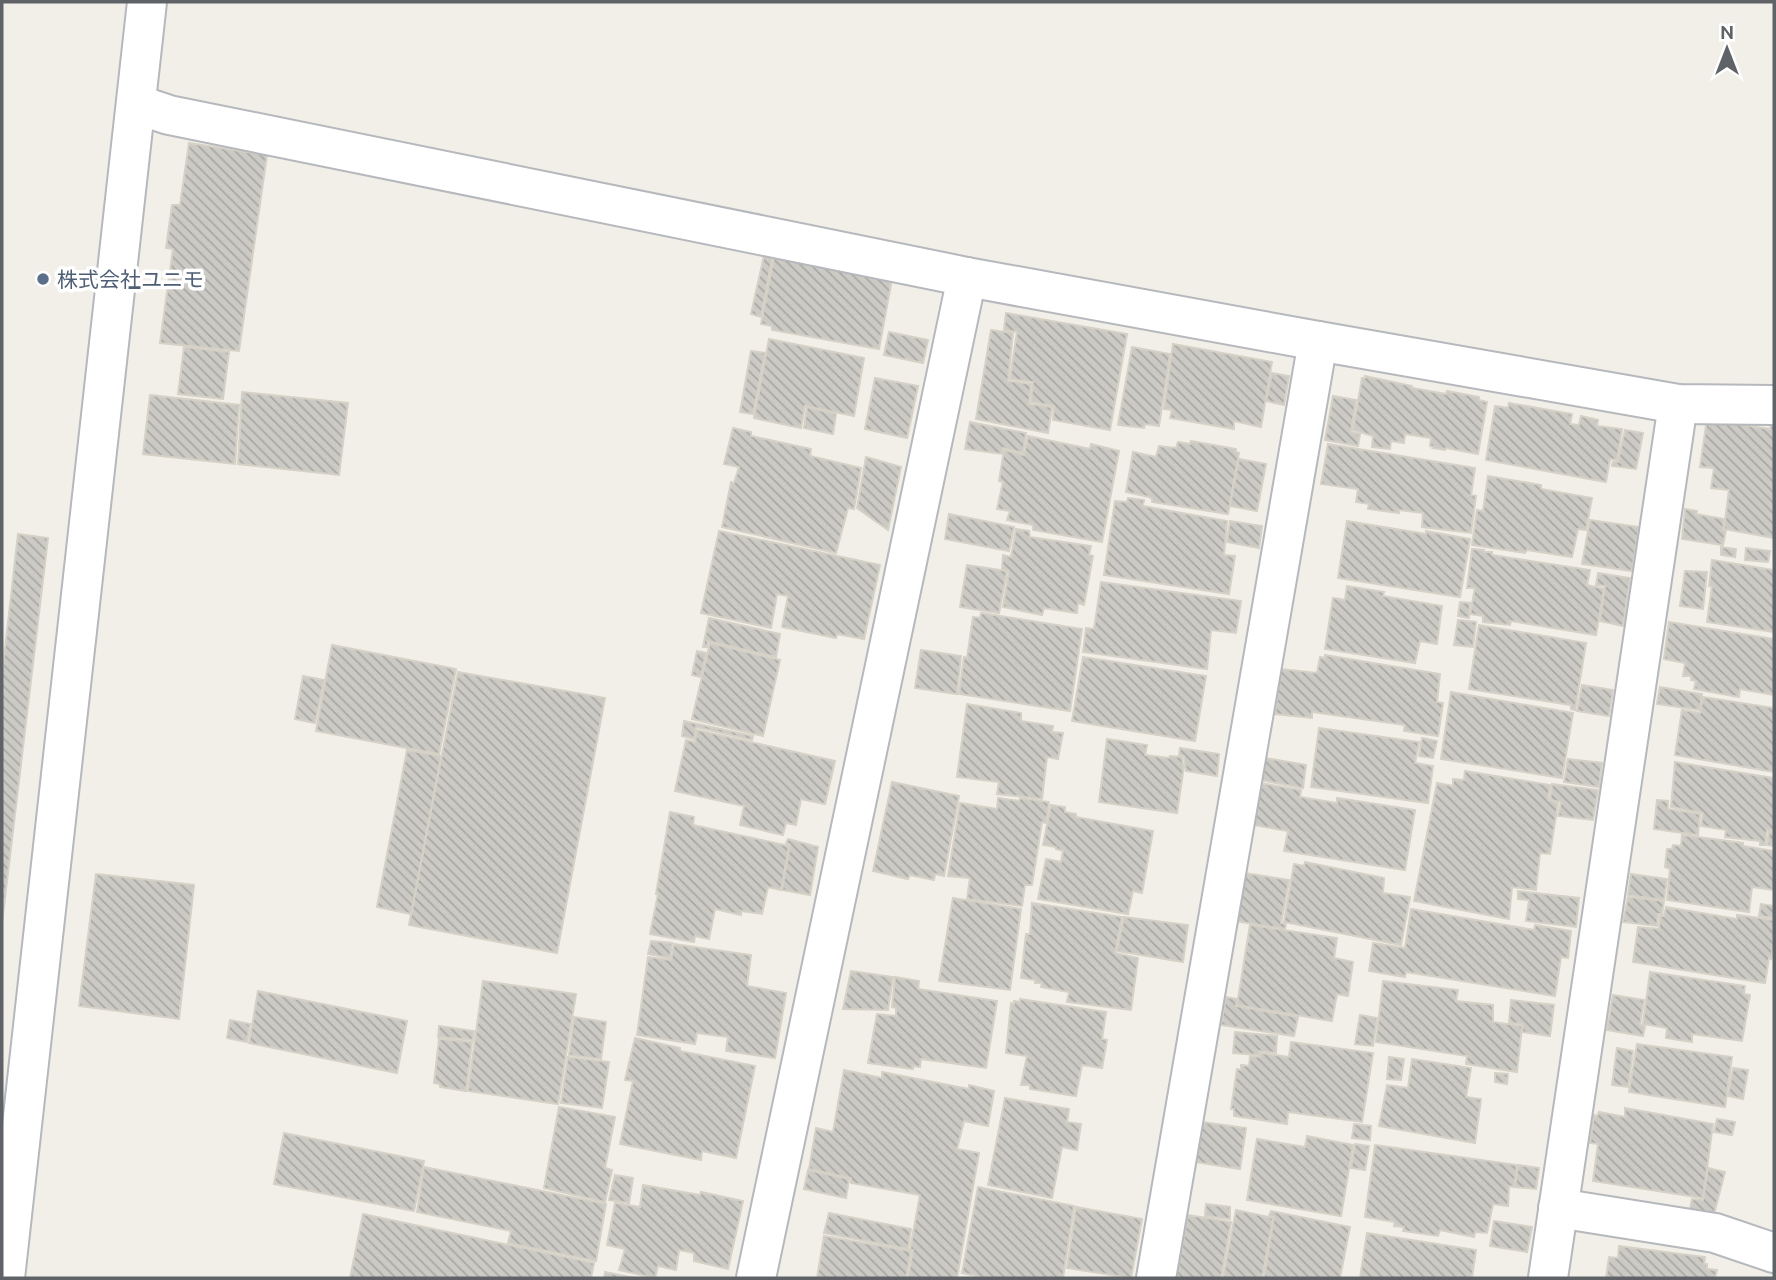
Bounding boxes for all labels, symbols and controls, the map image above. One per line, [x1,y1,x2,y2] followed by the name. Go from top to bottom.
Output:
[1692,14,1762,84] north arrow
[1720,21,1734,43] text: N
[57,267,204,291] place label: 株式会社ユニモ
[35,271,51,287] marker: 株式会社ユニモ

